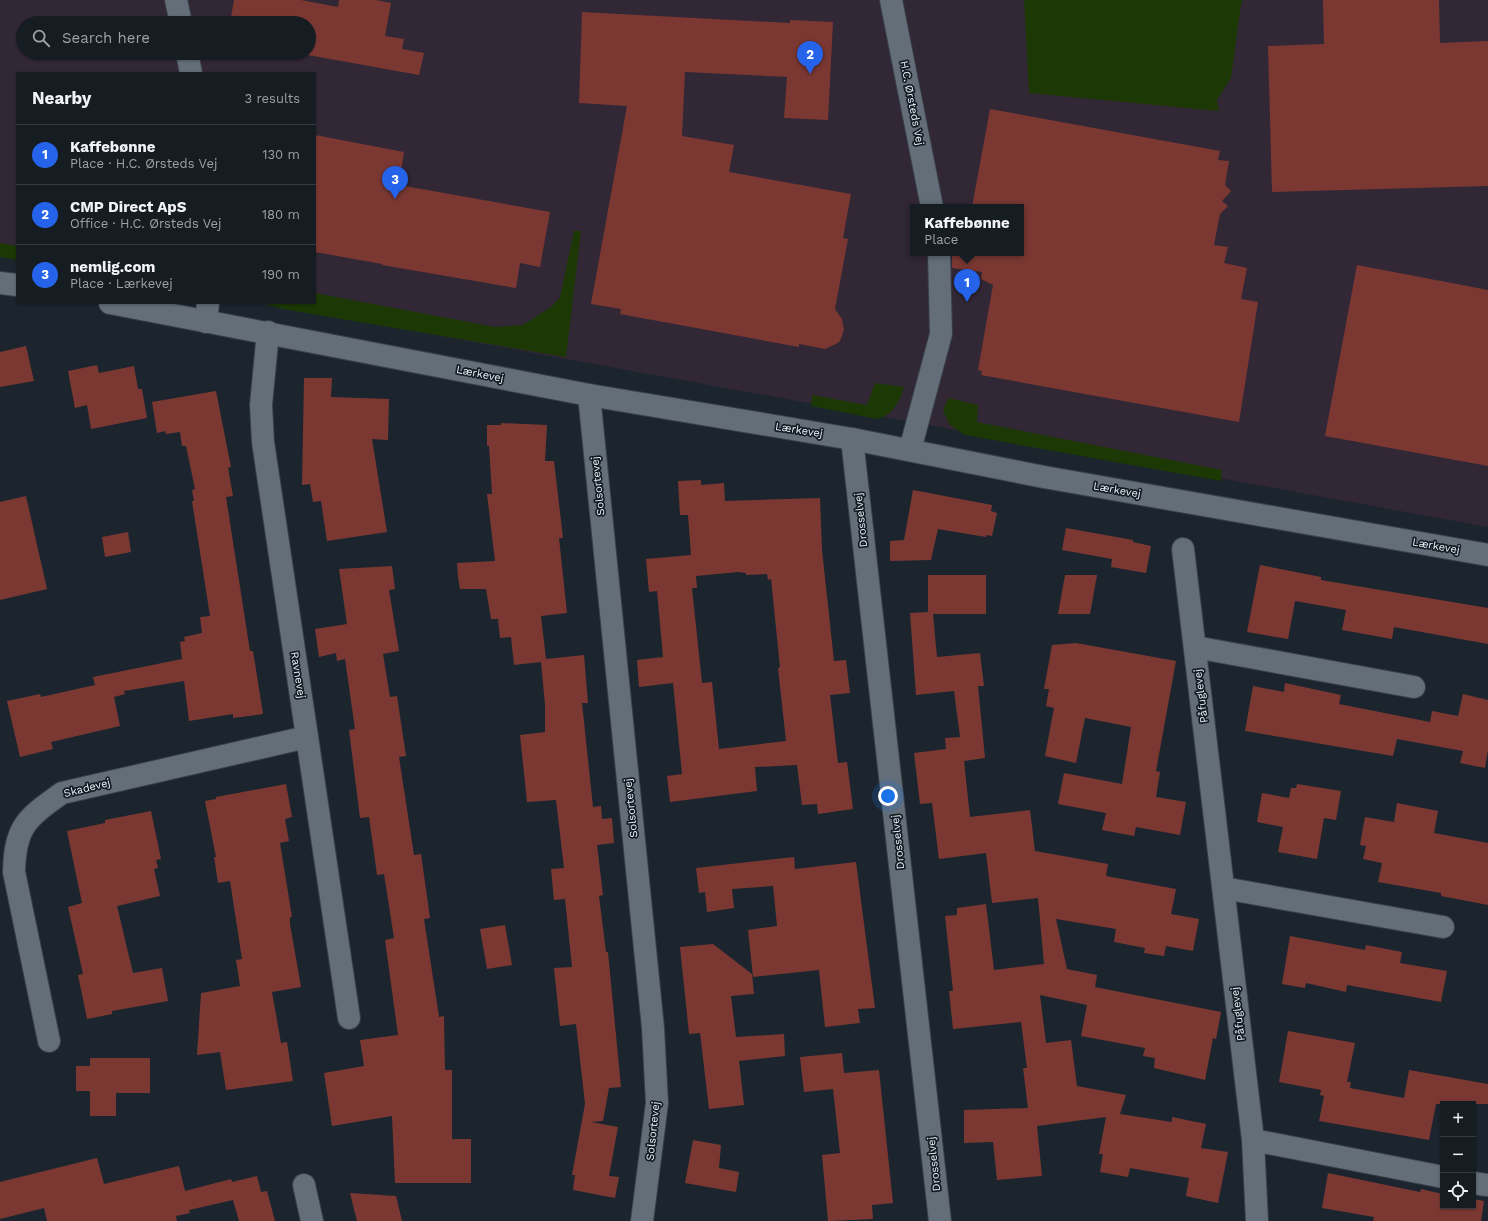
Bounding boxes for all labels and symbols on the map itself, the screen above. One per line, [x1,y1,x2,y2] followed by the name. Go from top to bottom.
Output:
[797,41,823,74] pin: 2
[897,60,927,146] street label: H.C. Ørsteds Vej
[382,166,408,199] pin: 3
[954,269,980,302] pin: 1
[455,363,505,385] street label: Lærkevej
[774,420,824,440] street label: Lærkevej
[588,456,608,516] street label: Solsortevej
[1092,479,1142,501] street label: Lærkevej
[852,492,870,548] street label: Drosselvej
[1411,535,1461,557] street label: Lærkevej
[288,651,308,699] street label: Ravnevej
[1191,668,1211,724] street label: Påfuglevej
[62,776,112,800] street label: Skadevej
[621,778,641,838] street label: Solsortevej
[878,786,898,806] your location
[889,814,907,870] street label: Drosselvej
[1228,986,1248,1042] street label: Påfuglevej
[643,1101,663,1161] street label: Solsortevej
[925,1136,943,1192] street label: Drosselvej

